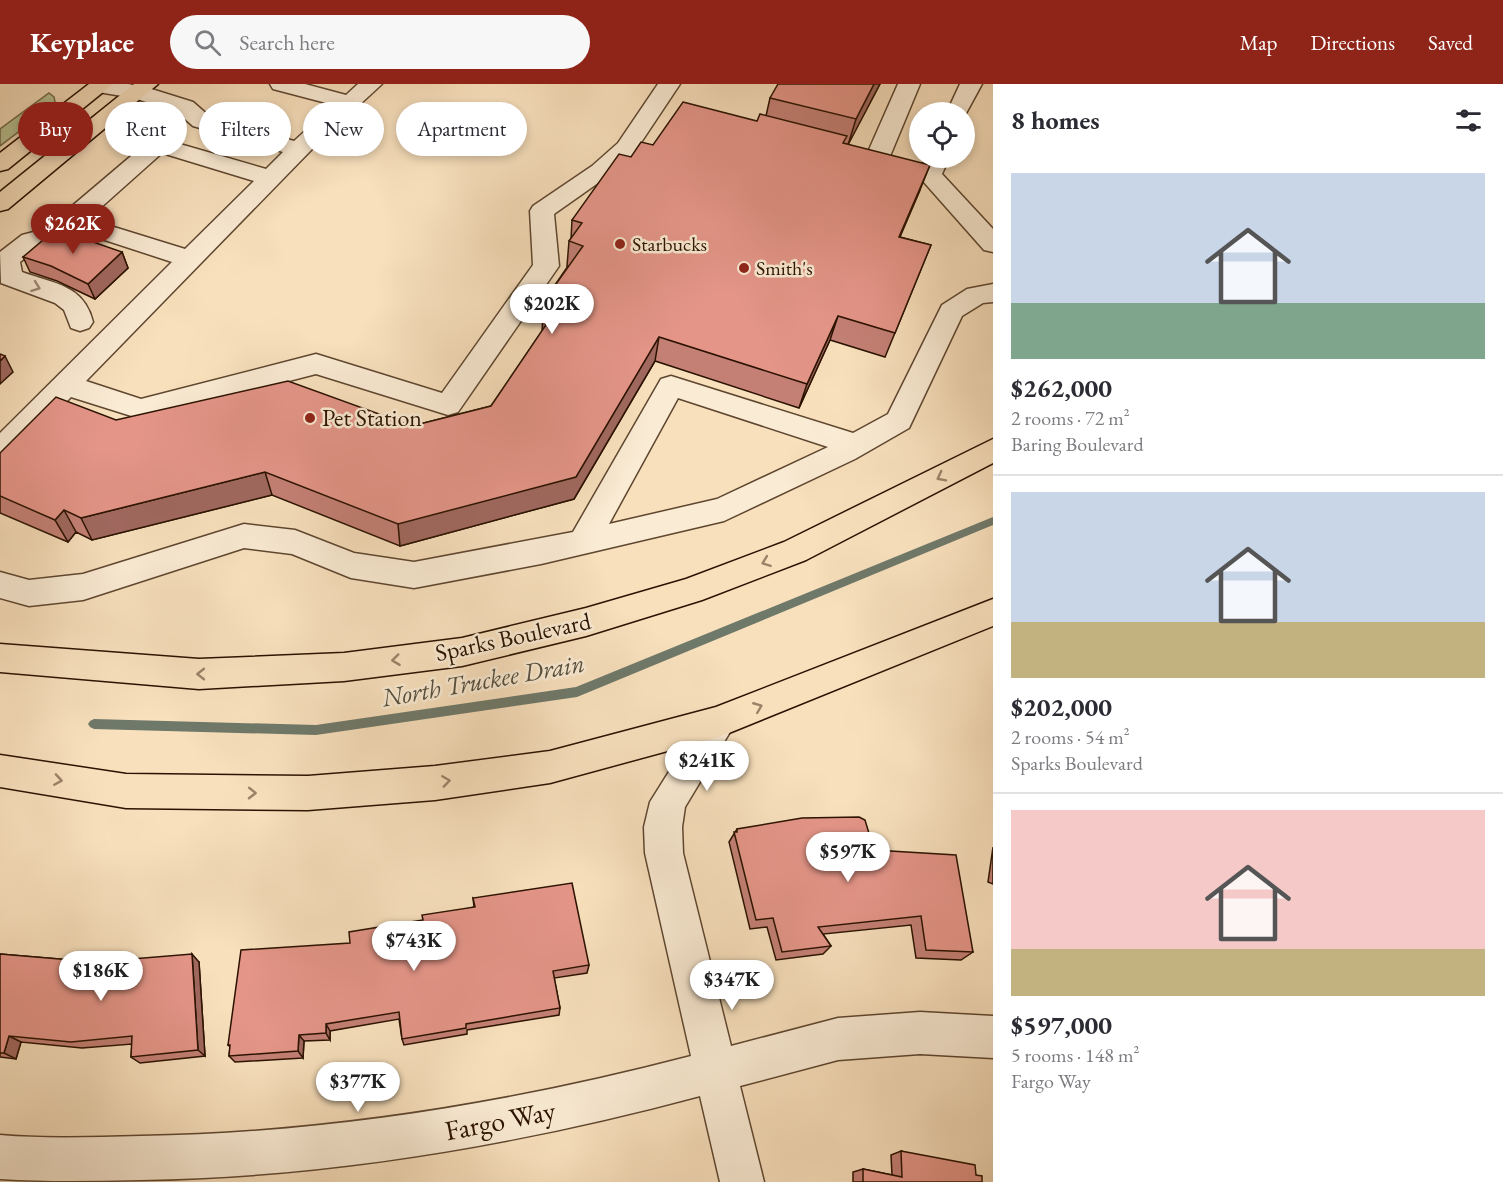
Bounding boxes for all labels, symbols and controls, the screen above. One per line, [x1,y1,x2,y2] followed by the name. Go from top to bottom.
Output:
[170,15,590,69] search box
[30,24,134,60] text: Keyplace
[191,26,224,59] icon: search
[239,28,335,57] text: Search here
[1240,29,1277,56] text: Map
[1310,29,1395,56] text: Directions
[1428,29,1473,56] text: Saved
[18,102,93,156] chip: Buy
[105,102,187,156] chip: Rent
[199,102,291,156] chip: Filters
[303,102,384,156] chip: New
[396,102,527,156] chip: Apartment
[909,102,975,168] map controls
[909,102,975,168] button: locate
[1011,103,1100,137] text: 8 homes
[1452,104,1485,137] icon: filters
[31,204,115,255] pin: $262K
[45,210,101,236] text: $262K
[1194,212,1302,320] icon: home
[632,231,707,257] place label: Starbucks
[613,237,627,251] marker: Starbucks
[756,255,813,281] place label: Smith's
[737,261,751,275] marker: Smith's
[30,279,41,292] one-way arrow
[510,284,594,335] pin: $202K
[524,290,580,316] text: $202K
[1011,371,1112,405] text: $262,000
[322,402,422,433] place label: Pet Station
[1011,405,1130,431] text: 2 rooms · 72 m²
[303,411,317,425] marker: Pet Station
[1011,431,1144,457] text: Baring Boulevard
[936,469,947,481] one-way arrow
[1194,531,1302,639] icon: home
[761,555,772,567] one-way arrow
[432,605,594,668] street label: Sparks Boulevard
[378,645,587,715] water label: North Truckee Drain
[391,653,400,666] one-way arrow
[197,668,206,680] one-way arrow
[1011,690,1112,724] text: $202,000
[751,702,762,714] one-way arrow
[1011,724,1130,750] text: 2 rooms · 54 m²
[665,741,749,792] pin: $241K
[679,747,735,773] text: $241K
[1011,750,1143,776] text: Sparks Boulevard
[53,774,62,786] one-way arrow
[442,776,451,788] one-way arrow
[247,787,256,799] one-way arrow
[806,832,890,883] pin: $597K
[820,838,876,864] text: $597K
[1194,849,1302,957] icon: home
[372,921,456,972] pin: $743K
[386,927,442,953] text: $743K
[59,951,143,1002] pin: $186K
[73,957,129,983] text: $186K
[690,960,774,1011] pin: $347K
[704,966,760,992] text: $347K
[1011,1008,1112,1042] text: $597,000
[1011,1042,1139,1068] text: 5 rooms · 148 m²
[316,1062,400,1113] pin: $377K
[330,1068,386,1094] text: $377K
[1011,1068,1091,1094] text: Fargo Way
[442,1092,559,1148] street label: Fargo Way

